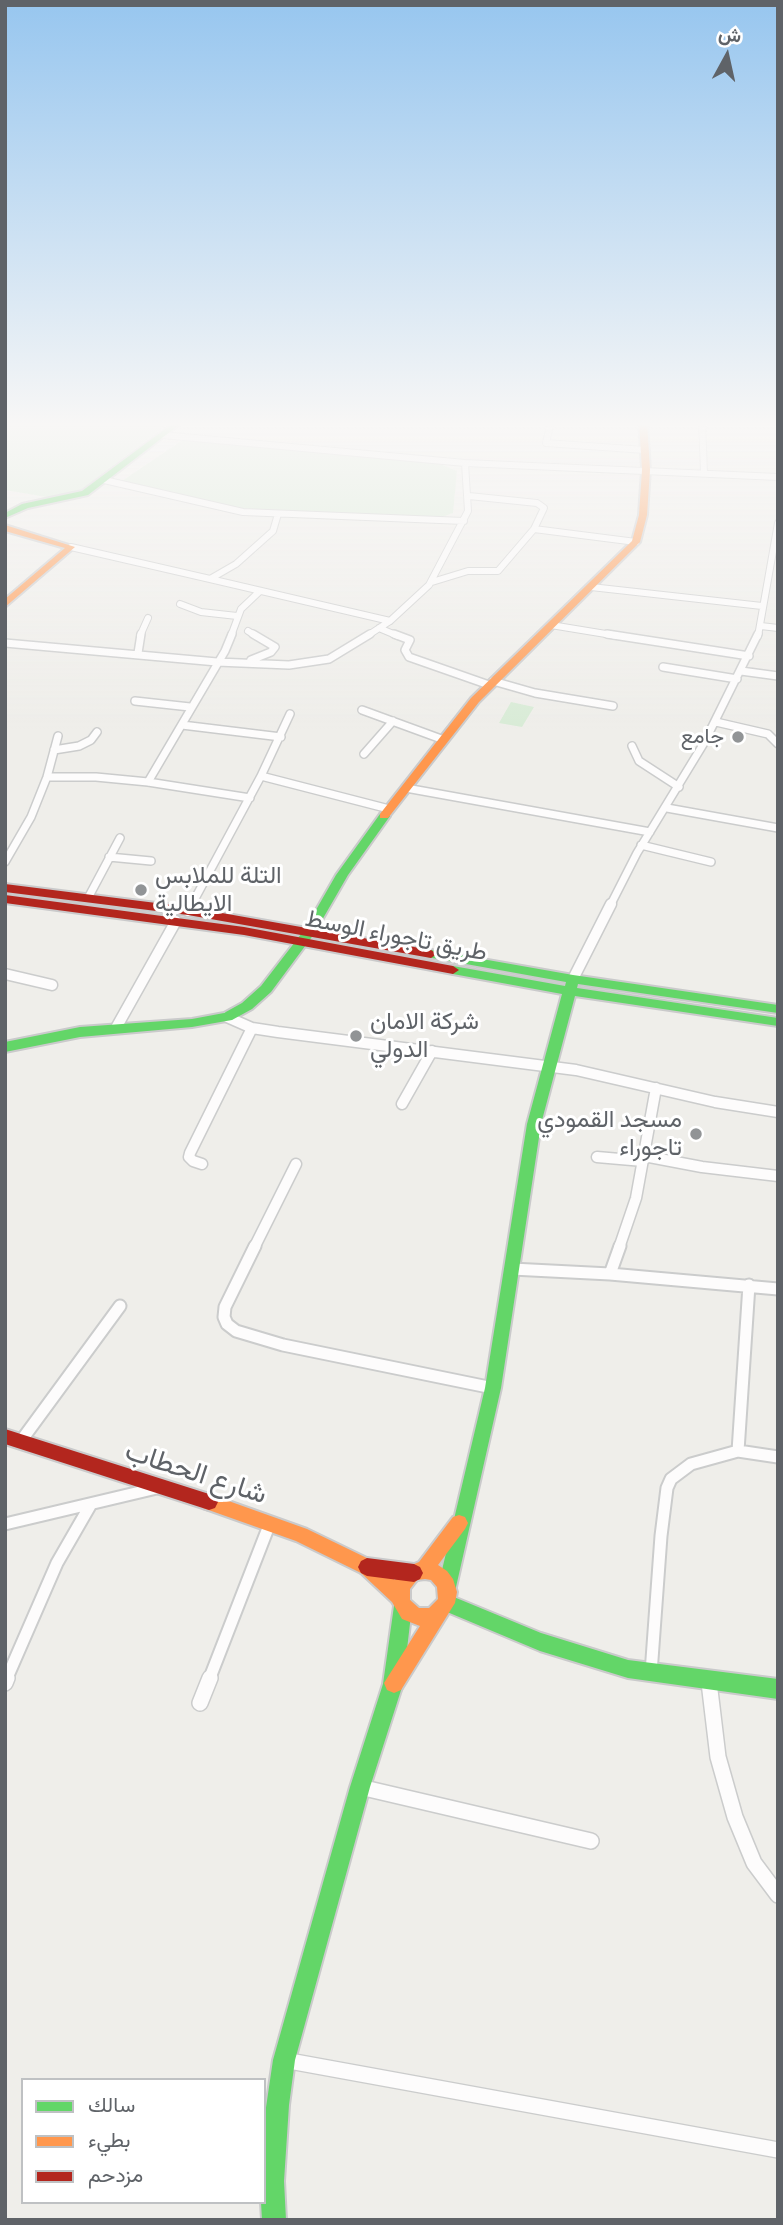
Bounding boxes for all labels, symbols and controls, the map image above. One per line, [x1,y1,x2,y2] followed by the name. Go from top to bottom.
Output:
[692,21,762,91] north arrow
[717,22,743,48] text: ش
[681,724,724,750] place label: جامع
[730,729,746,745] marker: جامع
[155,862,282,918] place label: التلة للملابس الايطالية
[133,882,149,898] marker: التلة للملابس الايطالية
[302,904,490,968] street label: طريق تاجوراء الوسط
[370,1008,479,1064] place label: شركة الامان الدولي
[348,1028,364,1044] marker: شركة الامان الدولي
[537,1106,682,1162] place label: مسجد القمودي تاجوراء
[688,1126,704,1142] marker: مسجد القمودي تاجوراء
[121,1434,271,1512] street label: شارع الحطاب
[21,2078,266,2204] legend
[88,2092,135,2117] text: سالك
[88,2127,131,2152] text: بطيء
[88,2162,143,2187] text: مزدحم

